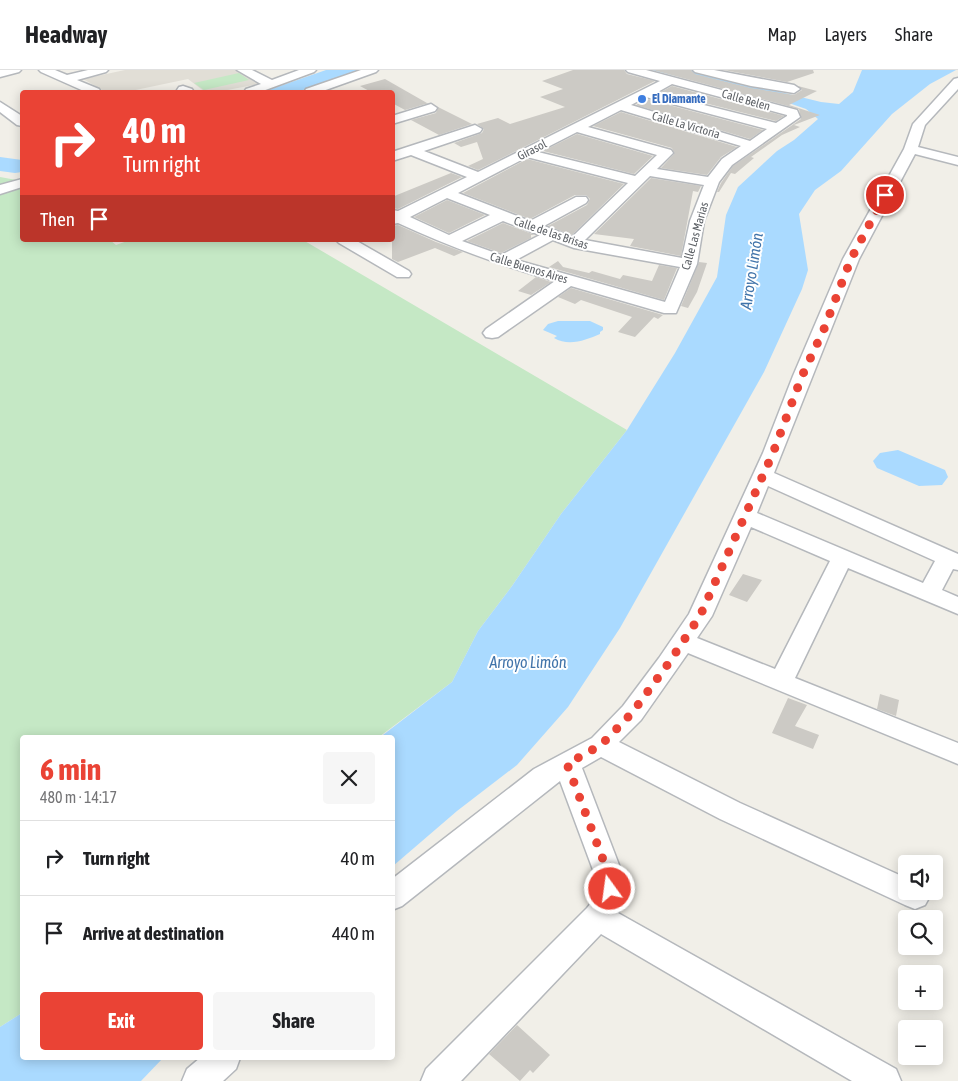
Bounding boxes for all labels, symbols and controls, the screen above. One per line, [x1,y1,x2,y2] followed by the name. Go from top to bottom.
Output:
[25,21,108,48] text: Headway
[767,24,796,45] text: Map
[824,24,867,45] text: Layers
[895,24,933,45] text: Share
[720,86,772,114] street label: Calle Belen
[652,92,706,106] place label: El Diamante
[636,93,648,105] marker: El Diamante
[650,109,722,141] street label: Calle La Victoria
[40,110,105,175] icon: right
[123,110,186,150] text: 40 m
[515,136,550,163] street label: Girasol
[123,151,200,177] text: Turn right
[864,174,906,216] pin
[871,181,899,209] icon: arrive
[679,200,711,272] street label: Calle Las Marias
[85,205,113,233] icon: arrive
[40,208,75,230] text: Then
[512,214,590,252] street label: Calle de las Brisas
[736,231,767,312] water label: Arroyo Limón
[488,250,570,286] street label: Calle Buenos Aires
[489,653,567,672] water label: Arroyo Limón
[40,752,101,786] text: 6 min
[323,752,375,804] button: close
[40,788,117,806] text: 480 m · 14:17
[40,844,68,872] icon: right
[83,847,150,869] text: Turn right
[341,847,375,869] text: 40 m
[898,855,943,1065] map controls
[898,855,943,900] button: sound
[583,862,635,914] position arrow
[898,910,943,955] button: search
[40,919,68,947] icon: arrive
[83,922,224,944] text: Arrive at destination
[332,922,375,944] text: 440 m
[898,965,943,1010] button: +
[40,992,203,1050] button: Exit
[213,992,375,1050] button: Share
[898,1020,943,1065] button: −

